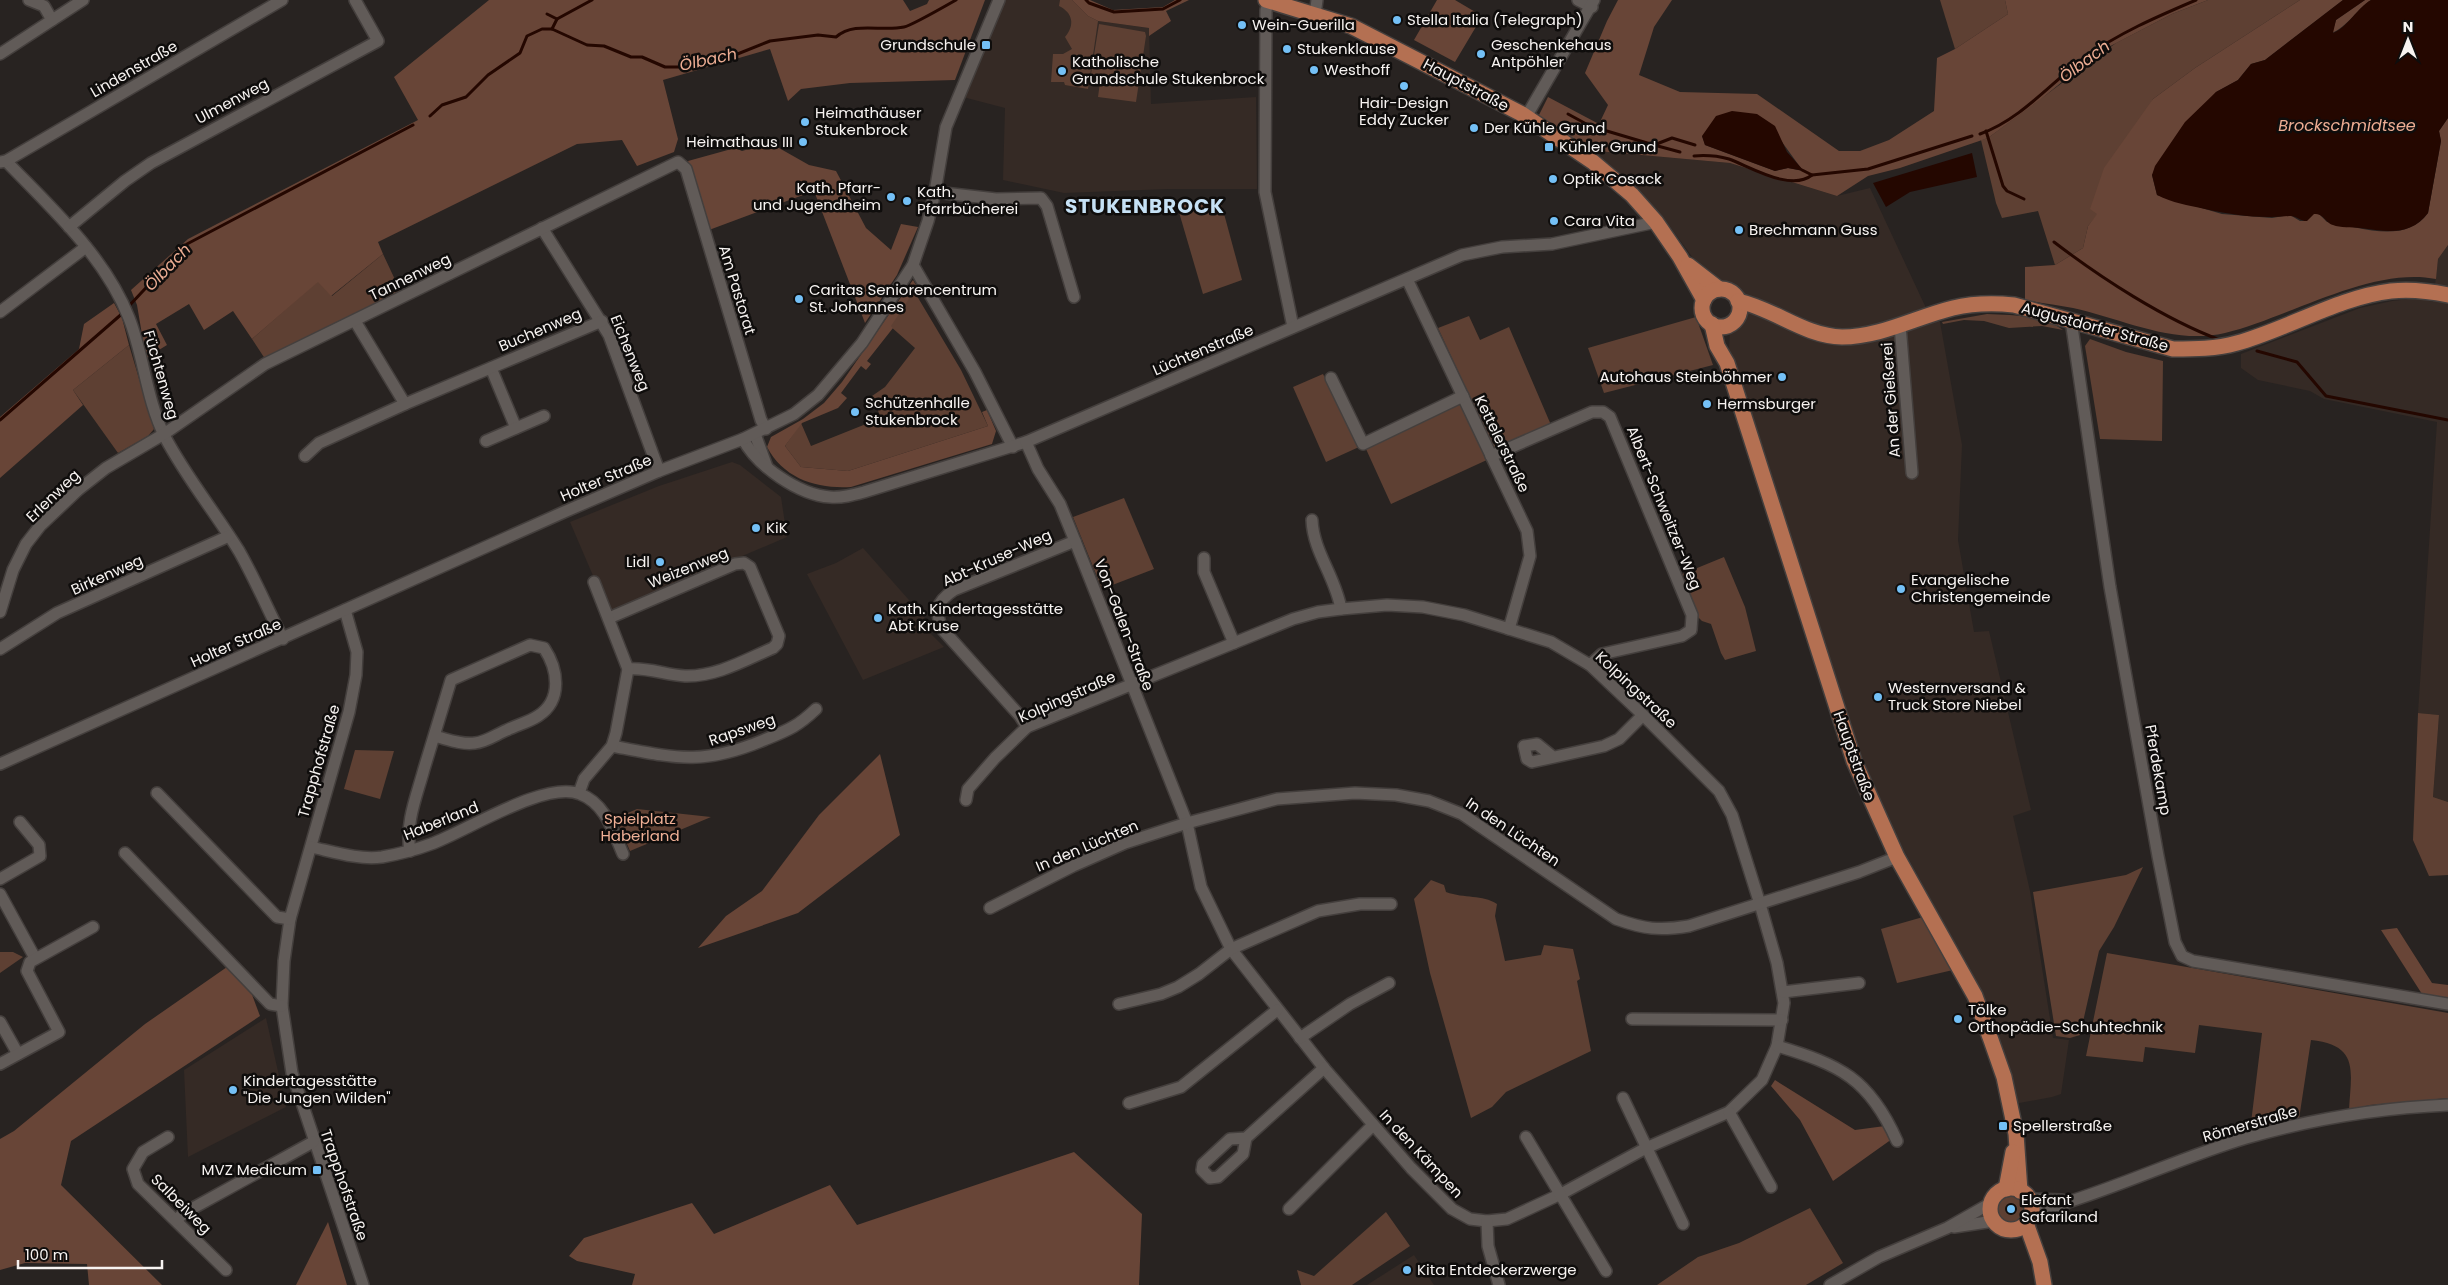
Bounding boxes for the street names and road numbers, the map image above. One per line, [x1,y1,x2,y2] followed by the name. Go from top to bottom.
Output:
[86,35,181,102] street label: Lindenstraße
[1420,53,1513,116] street label: Hauptstraße
[192,73,272,129] street label: Ulmenweg
[714,243,761,337] street label: Am Pastorat
[366,248,454,305] street label: Tannenweg
[2019,297,2171,356] street label: Augustdorfer Straße
[495,303,584,356] street label: Buchenweg
[606,311,655,394] street label: Eichenweg
[1149,319,1256,380] street label: Lüchtenstraße
[139,328,184,422] street label: Füchtenweg
[1876,342,1905,458] street label: An der Gießerei
[1470,392,1535,496] street label: Kettelerstraße
[1622,423,1707,593] street label: Albert-Schweitzer-Weg
[557,449,655,506] street label: Holter Straße
[21,465,84,527] street label: Erlenweg
[939,524,1055,591] street label: Abt-Kruse-Weg
[644,542,731,593] street label: Weizenweg
[67,549,146,600] street label: Birkenweg
[1090,556,1159,694] street label: Von-Galen-Straße
[187,613,285,672] street label: Holter Straße
[1591,646,1682,733] street label: Kolpingstraße
[1015,666,1119,727] street label: Kolpingstraße
[292,702,345,820] street label: Trapphofstraße
[706,708,778,751] street label: Rapsweg
[1828,708,1880,804] street label: Hauptstraße
[2140,723,2177,817] street label: Pferdekamp
[1462,792,1565,871] street label: In den Lüchten
[400,796,481,845] street label: Haberland
[1032,814,1141,877] street label: In den Lüchten
[2200,1100,2300,1147] street label: Römerstraße
[1375,1105,1468,1202] street label: In den Kämpen
[316,1126,373,1243] street label: Trapphofstraße
[147,1169,216,1238] street label: Salbeiweg

